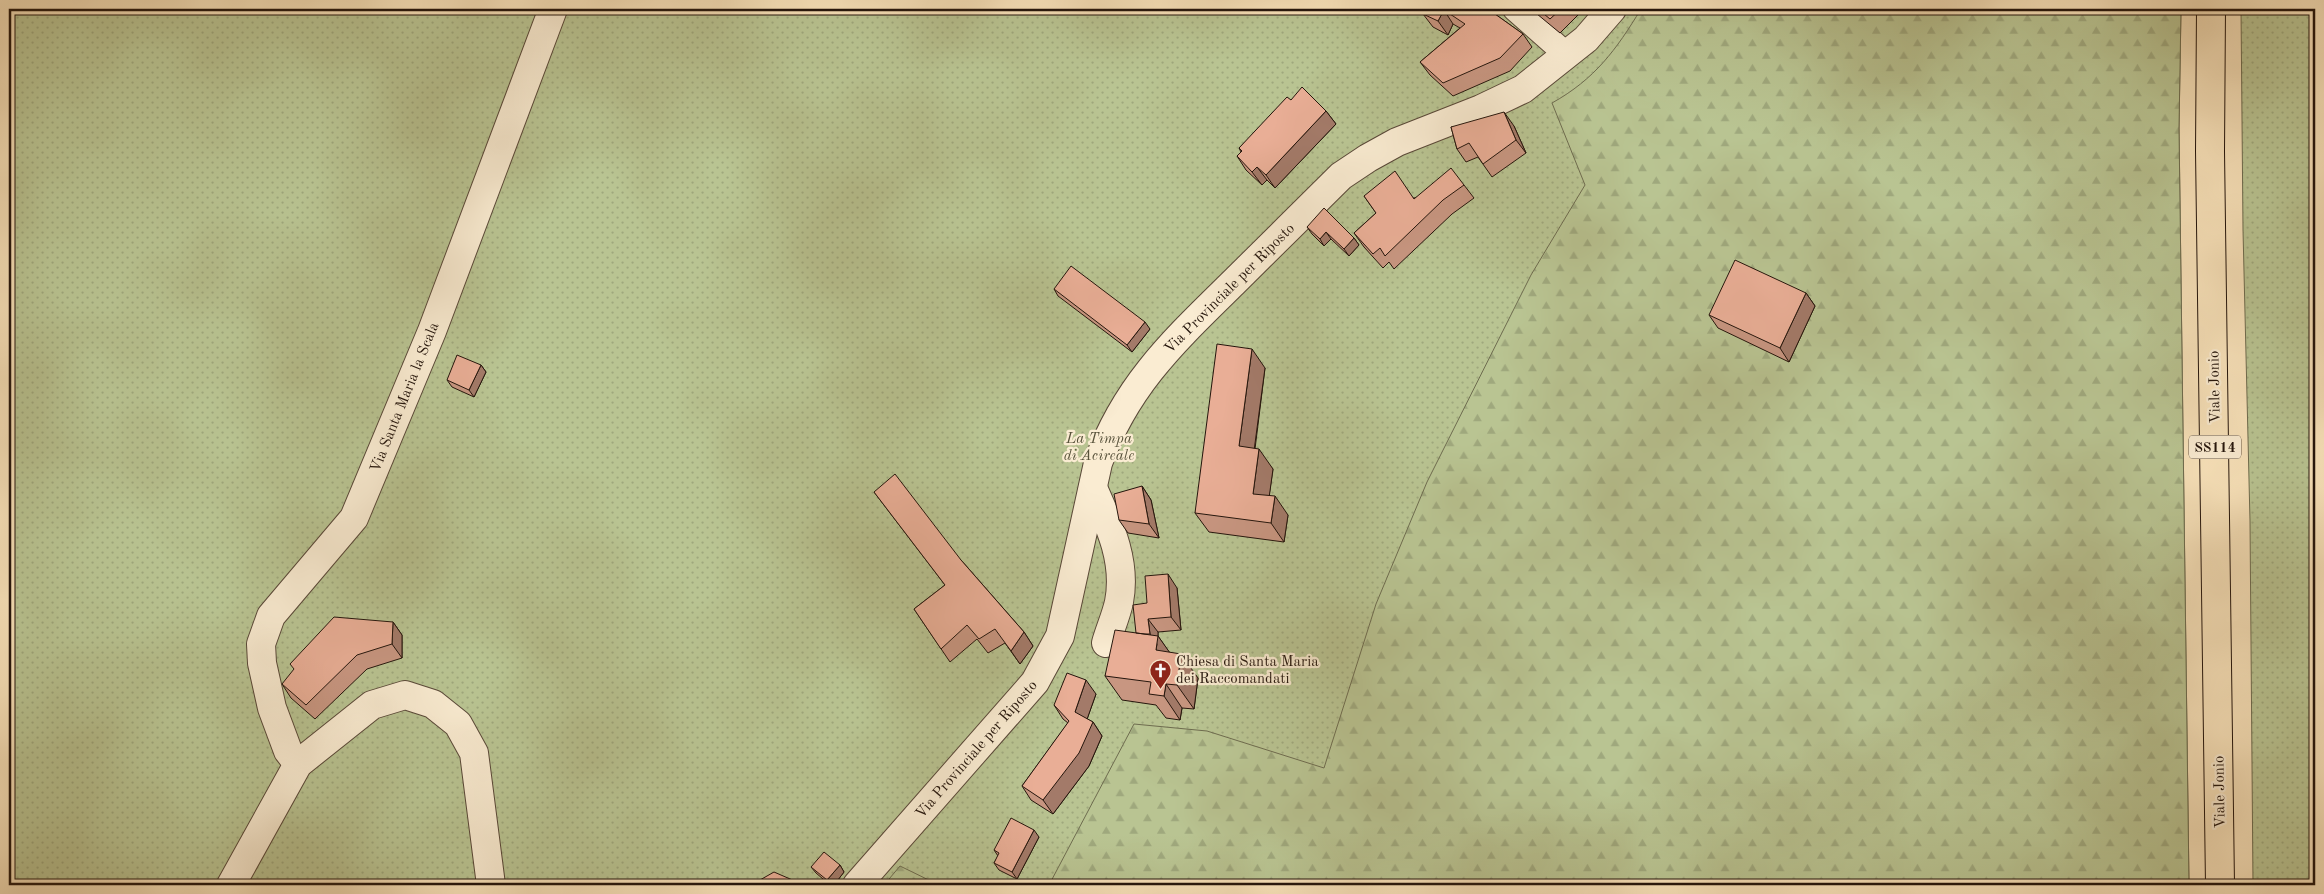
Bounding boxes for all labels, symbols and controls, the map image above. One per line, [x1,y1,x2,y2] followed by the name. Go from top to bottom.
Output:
[1162,221,1298,357] street label: Via Provinciale per Riposto
[368,320,443,475] street label: Via Santa Maria la Scala
[2207,351,2224,423] street label: Viale Jonio
[1064,432,1134,464] park label: La Timpa di Acireale
[2189,436,2241,458] road number: SS114
[1176,655,1319,687] place label: Chiesa di Santa Maria dei Raccomandati
[1148,658,1172,689] church icon: Chiesa di Santa Maria dei Raccomandati
[913,678,1041,822] street label: Via Provinciale per Riposto
[2212,756,2229,828] street label: Viale Jonio

